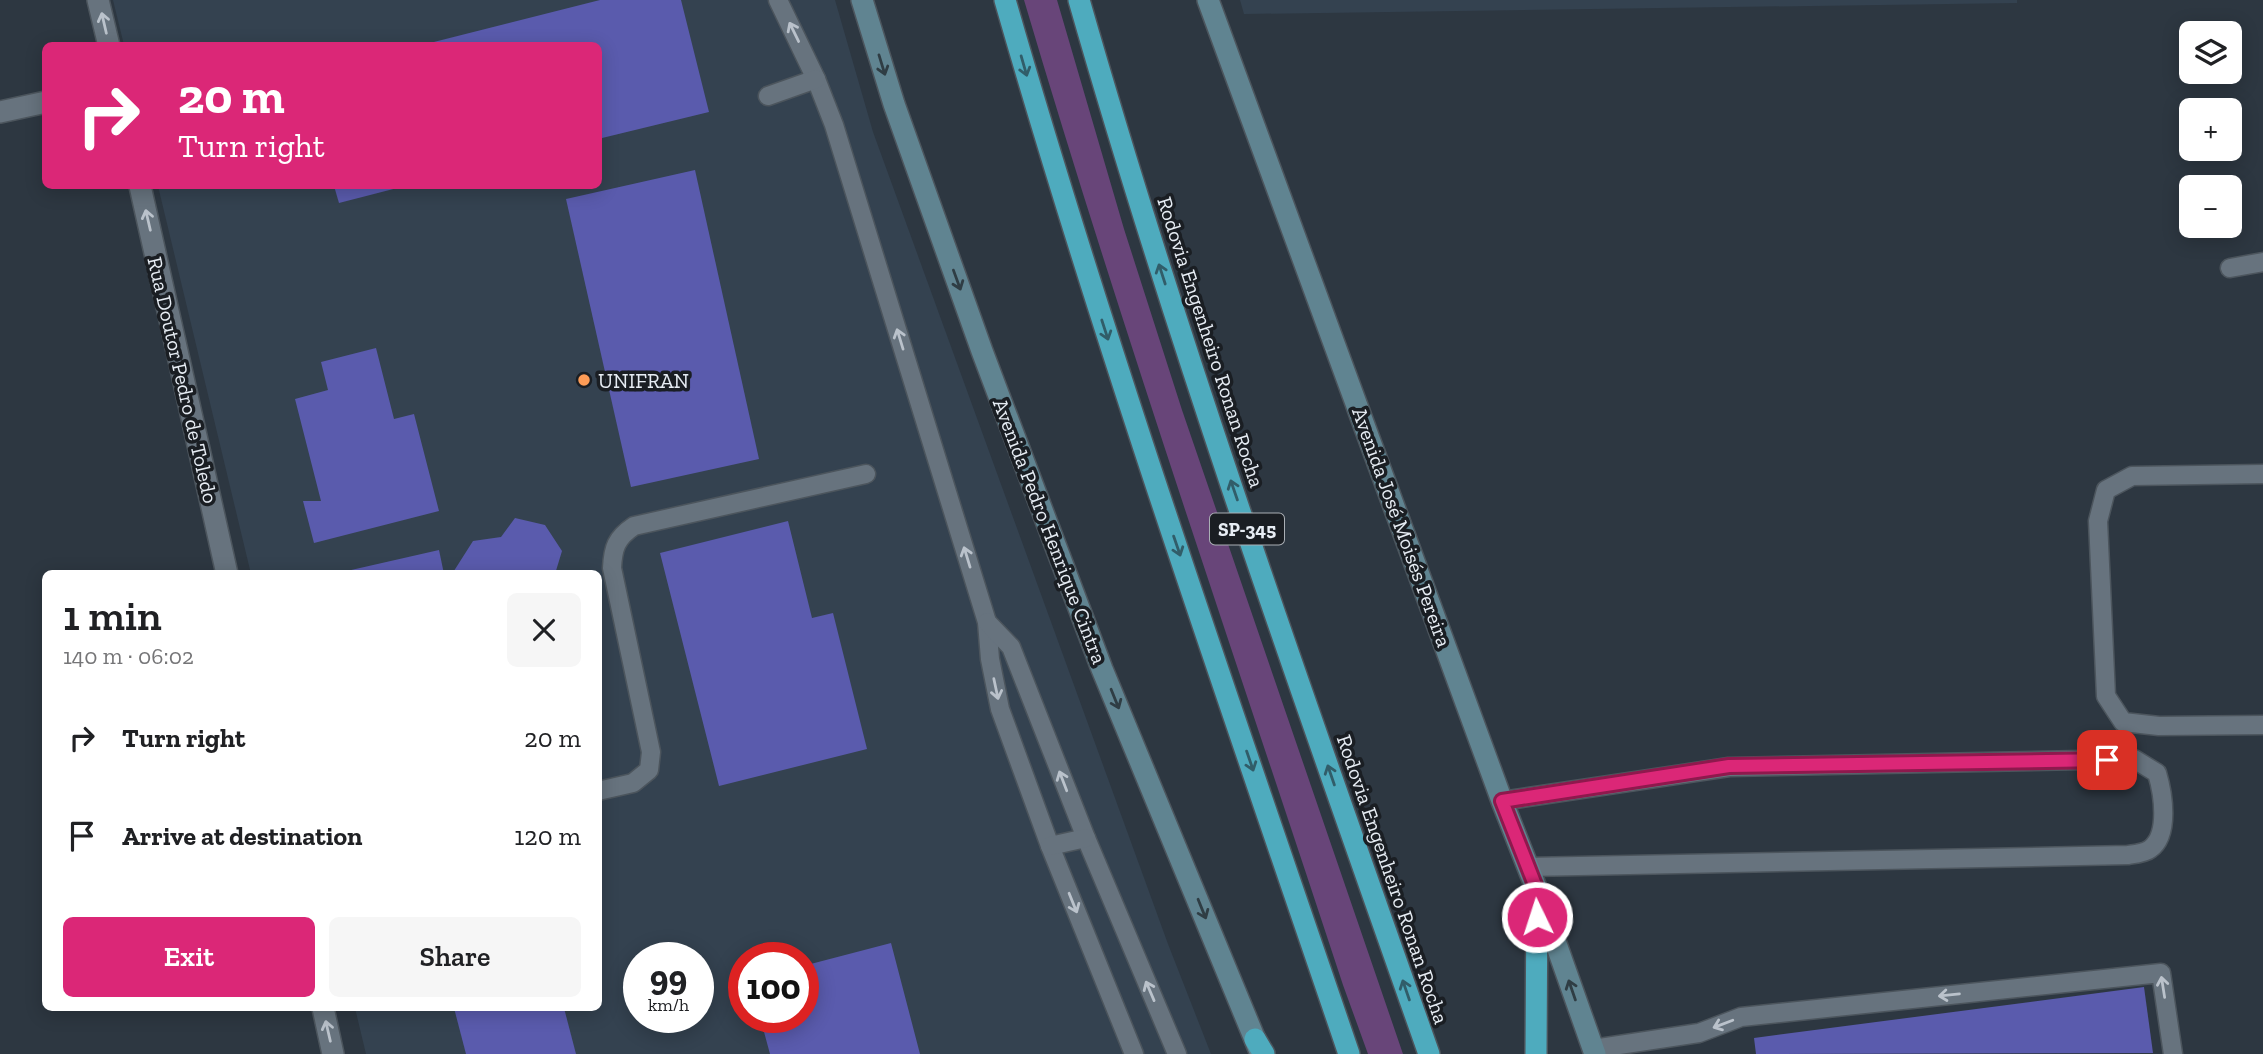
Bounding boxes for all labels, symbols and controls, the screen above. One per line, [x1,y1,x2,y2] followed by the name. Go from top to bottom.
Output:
[96,12,110,35] one-way arrow
[2179,21,2242,238] map controls
[2179,21,2242,84] button: layers
[786,22,800,43] one-way arrow
[877,54,890,76] one-way arrow
[1018,54,1031,76] one-way arrow
[178,67,285,126] text: 20 m
[63,70,154,161] icon: right
[2179,98,2242,161] button: +
[178,127,325,165] text: Turn right
[2179,175,2242,238] button: −
[1152,194,1270,490] street label: Rodovia Engenheiro Ronan Rocha
[140,209,154,232] one-way arrow
[142,254,224,506] street label: Rua Doutor Pedro de Toledo
[1154,264,1167,286] one-way arrow
[952,268,964,290] one-way arrow
[1099,319,1112,341] one-way arrow
[893,329,906,351] one-way arrow
[598,368,689,393] place label: UNIFRAN
[576,372,592,388] marker: UNIFRAN
[988,395,1112,667] street label: Avenida Pedro Henrique Cintra
[1347,404,1457,650] street label: Avenida José Moisés Pereira
[1227,479,1240,501] one-way arrow
[1210,514,1284,544] road number: SP-345
[1172,534,1184,556] one-way arrow
[960,546,972,568] one-way arrow
[63,590,162,641] text: 1 min
[507,593,581,667] button: close
[63,642,194,670] text: 140 m · 06:02
[990,677,1004,700] one-way arrow
[1109,688,1122,710] one-way arrow
[63,719,101,757] icon: right
[122,722,245,754] text: Turn right
[524,722,581,754] text: 20 m
[2077,730,2137,790] pin
[1332,731,1454,1027] street label: Rodovia Engenheiro Ronan Rocha
[2088,741,2126,779] icon: arrive
[1245,750,1257,772] one-way arrow
[1324,764,1337,786] one-way arrow
[1056,770,1069,792] one-way arrow
[63,817,101,855] icon: arrive
[122,820,362,852] text: Arrive at destination
[514,820,581,852] text: 120 m
[1500,880,1574,954] position arrow
[1068,892,1081,914] one-way arrow
[1196,898,1209,920] one-way arrow
[63,917,315,997] button: Exit
[329,917,581,997] button: Share
[728,942,819,1033] speed limit sign: 100
[650,957,687,999] text: 99
[2156,976,2169,998] one-way arrow
[1399,979,1411,1001] one-way arrow
[1565,979,1577,1001] one-way arrow
[1143,981,1156,1002] one-way arrow
[1938,989,1960,1002] one-way arrow
[648,994,689,1016] text: km/h
[1713,1018,1735,1031] one-way arrow
[321,1020,335,1043] one-way arrow

